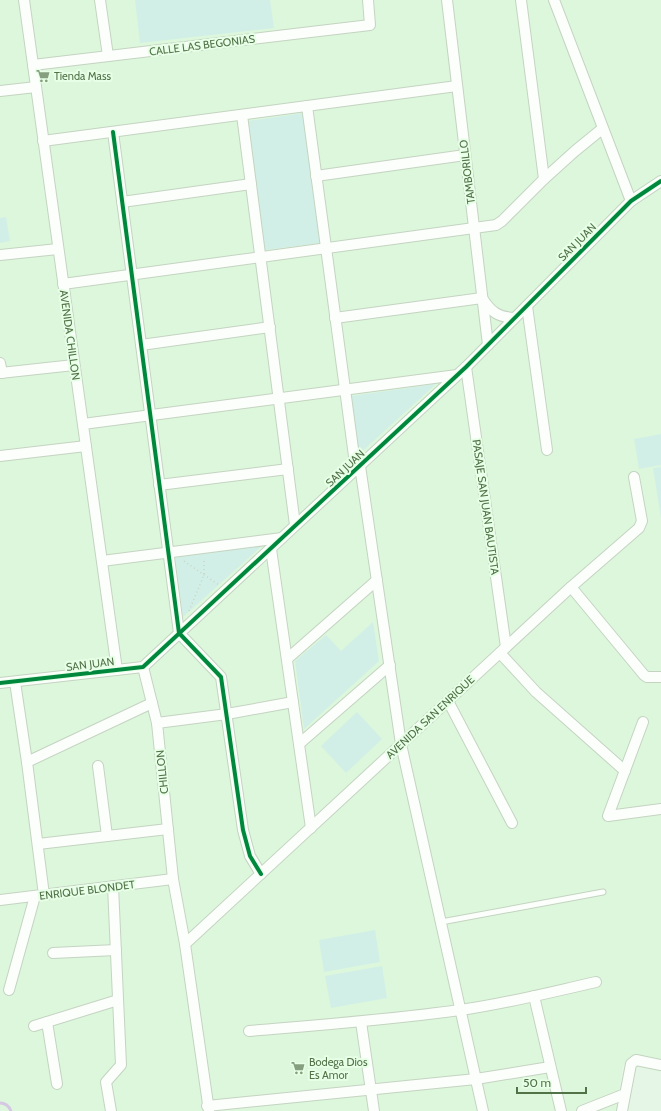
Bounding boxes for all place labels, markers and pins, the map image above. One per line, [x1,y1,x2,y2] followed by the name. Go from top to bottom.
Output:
[35,68,51,84] supermarket icon: Tienda Mass
[54,69,111,83] place label: Tienda Mass
[309,1055,368,1082] place label: Bodega Dios Es Amor
[290,1060,306,1076] supermarket icon: Bodega Dios Es Amor

